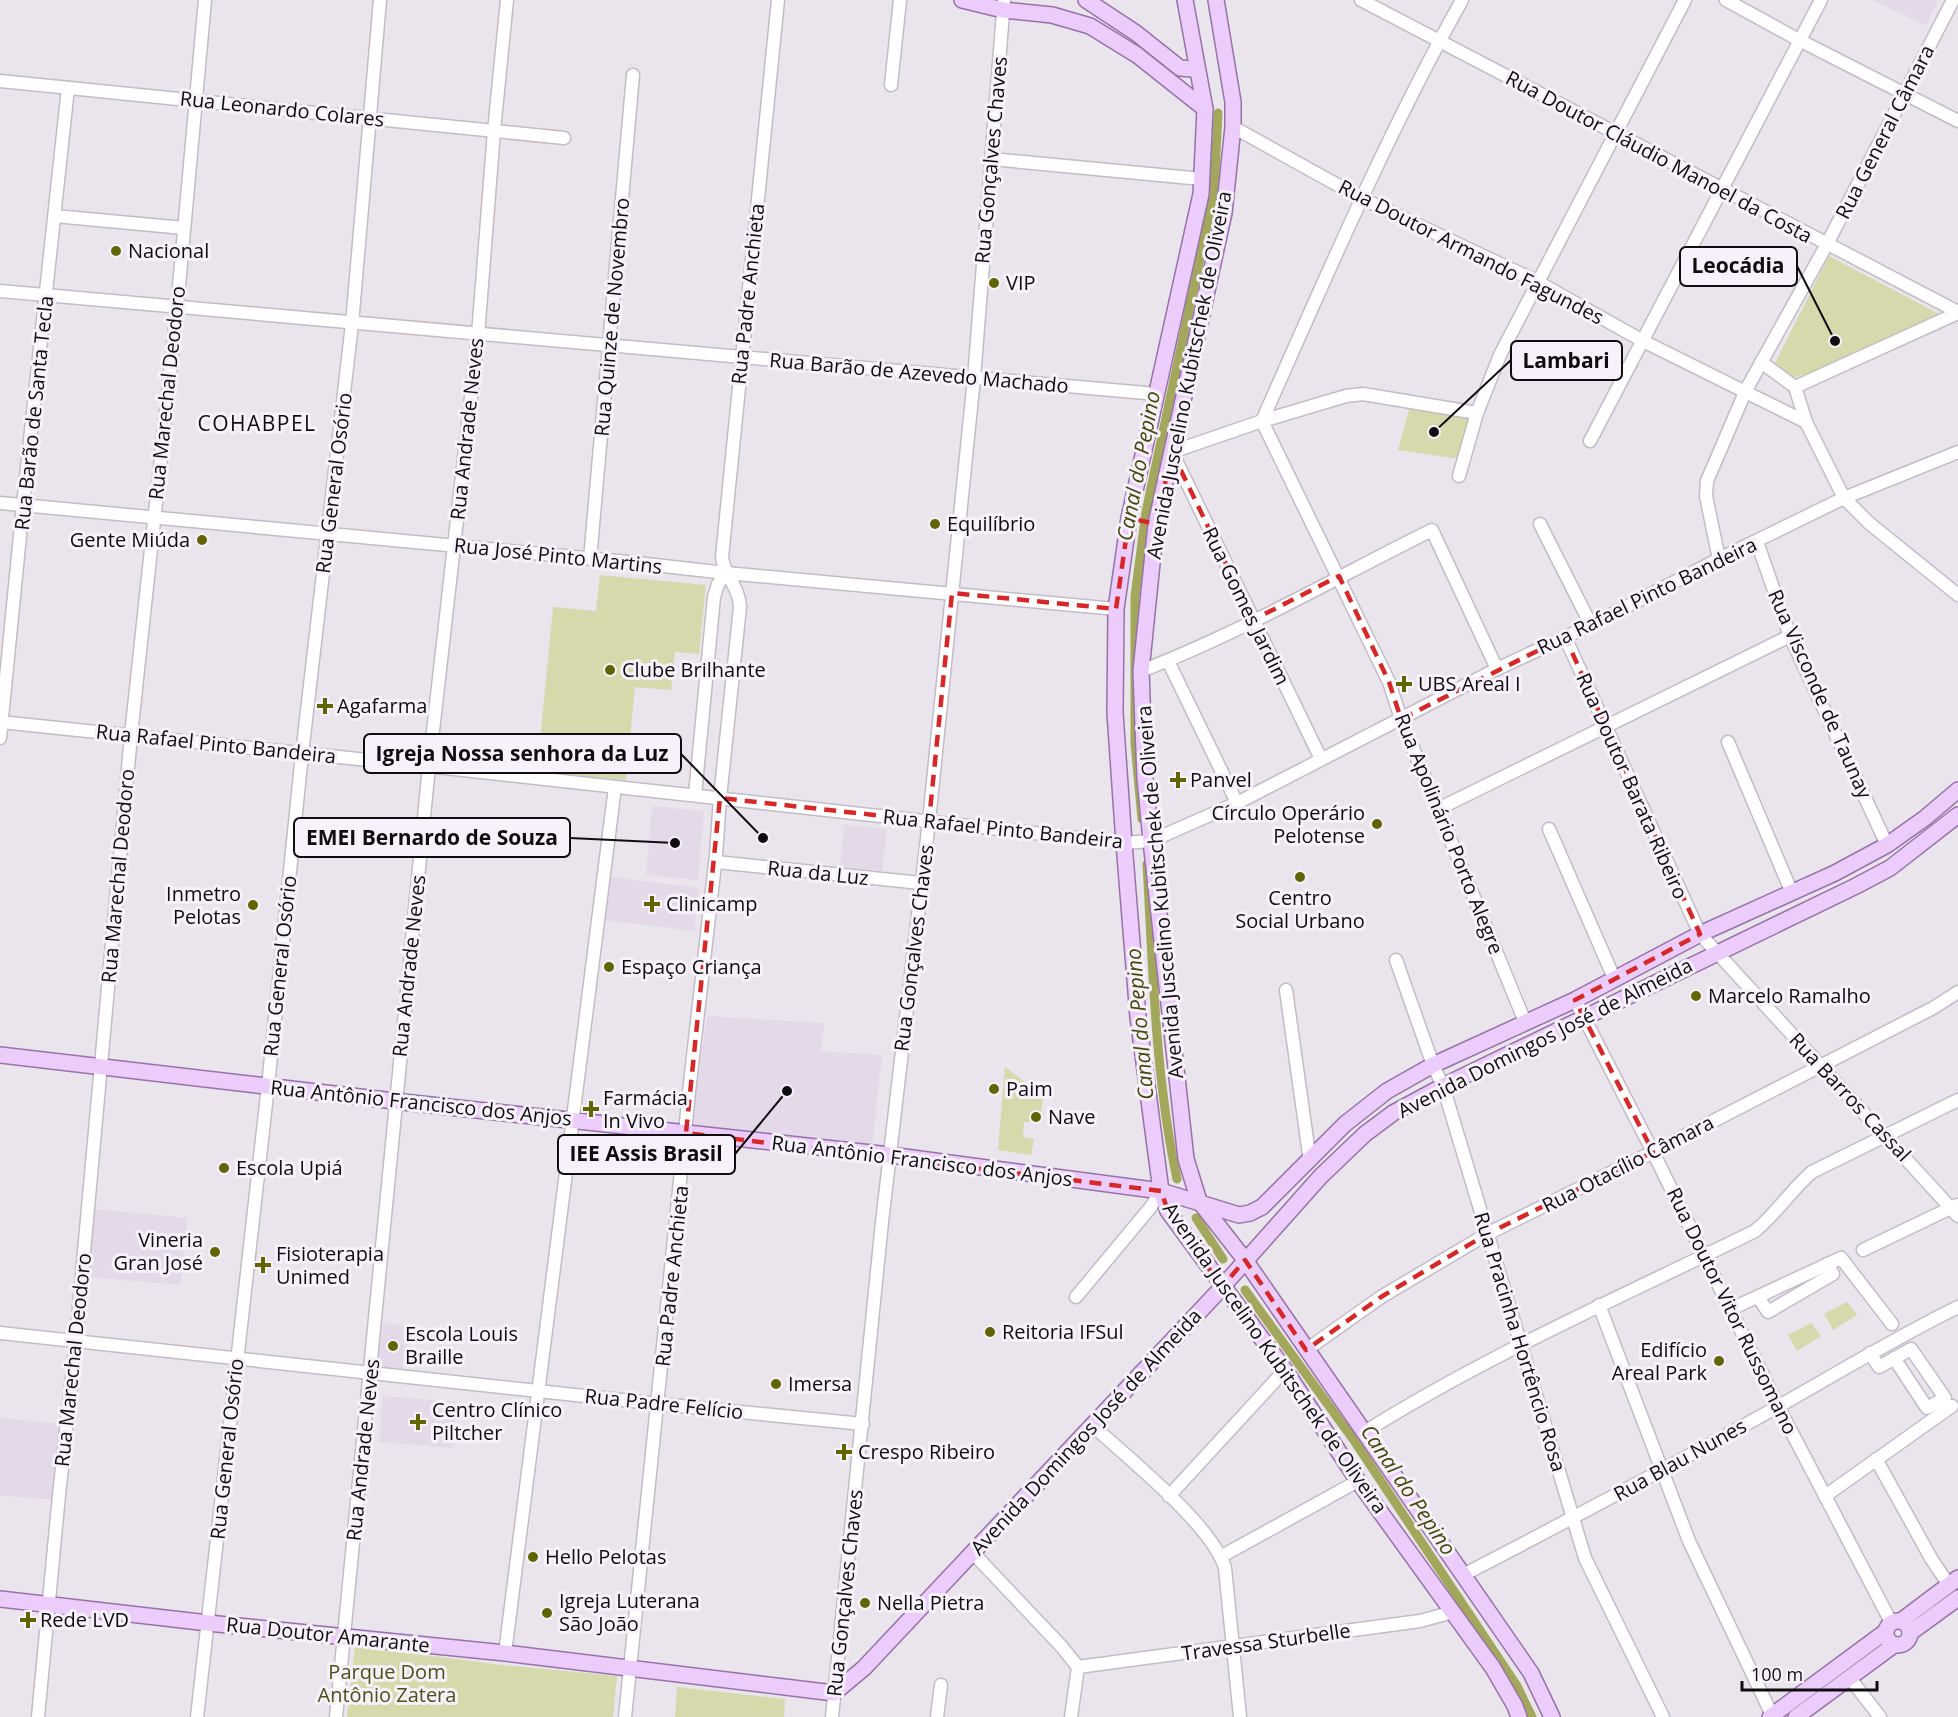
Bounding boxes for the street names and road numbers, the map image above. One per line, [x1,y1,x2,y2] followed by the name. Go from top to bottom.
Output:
[1829,40,1940,224] street label: Rua General Câmara
[968,55,1013,265] street label: Rua Gonçalves Chaves
[1501,64,1817,249] street label: Rua Doutor Cláudio Manoel da Costa
[179,84,386,133] street label: Rua Leonardo Colares
[1334,173,1608,330] street label: Rua Doutor Armando Fagundes
[1140,189,1237,561] street label: Avenida Juscelino Kubitschek de Oliveira
[588,196,635,438] street label: Rua Quinze de Novembro
[725,202,770,386] street label: Rua Padre Anchieta
[142,285,191,501] street label: Rua Marechal Deodoro
[8,294,59,532] street label: Rua Barão de Santa Tecla
[444,337,489,521] street label: Rua Andrade Neves
[768,346,1070,399] street label: Rua Barão de Azevedo Machado
[309,391,358,575] street label: Rua General Osório
[1197,522,1296,689] street label: Rua Gomes Jardim
[1532,530,1761,661] street label: Rua Rafael Pinto Bandeira
[453,531,664,580] street label: Rua José Pinto Martins
[1762,585,1879,804] street label: Rua Visconde de Taunay
[1570,668,1695,903] street label: Rua Doutor Barata Ribeiro
[1130,704,1189,1080] street label: Avenida Juscelino Kubitschek de Oliveira
[1389,709,1510,958] street label: Rua Apolinário Porto Alegre
[95,717,338,770] street label: Rua Rafael Pinto Bandeira
[95,768,140,984] street label: Rua Marechal Deodoro
[882,802,1125,855] street label: Rua Rafael Pinto Bandeira
[887,843,940,1053] street label: Rua Gonçalves Chaves
[766,854,870,891] street label: Rua da Luz
[257,874,302,1058] street label: Rua General Osório
[386,874,431,1058] street label: Rua Andrade Neves
[1393,951,1697,1124] street label: Avenida Domingos José de Almeida
[1784,1026,1917,1167] street label: Rua Barros Cassal
[269,1073,573,1132] street label: Rua Antônio Francisco dos Anjos
[1537,1109,1718,1219] street label: Rua Otacílio Câmara
[770,1129,1074,1192] street label: Rua Antônio Francisco dos Anjos
[1661,1183,1804,1439] street label: Rua Doutor Vitor Russomano
[649,1184,694,1368] street label: Rua Padre Anchieta
[1157,1197,1394,1519] street label: Avenida Juscelino Kubitschek de Oliveira
[1468,1209,1573,1475] street label: Rua Pracinha Hortêncio Rosa
[48,1252,97,1468] street label: Rua Marechal Deodoro
[964,1303,1207,1561] street label: Avenida Domingos José de Almeida
[204,1357,249,1541] street label: Rua General Osório
[340,1358,385,1542] street label: Rua Andrade Neves
[583,1382,745,1425] street label: Rua Padre Felício
[1609,1412,1751,1507] street label: Rua Blau Nunes
[820,1488,869,1698] street label: Rua Gonçalves Chaves
[225,1610,431,1659] street label: Rua Doutor Amarante
[1180,1616,1352,1667] street label: Travessa Sturbelle

